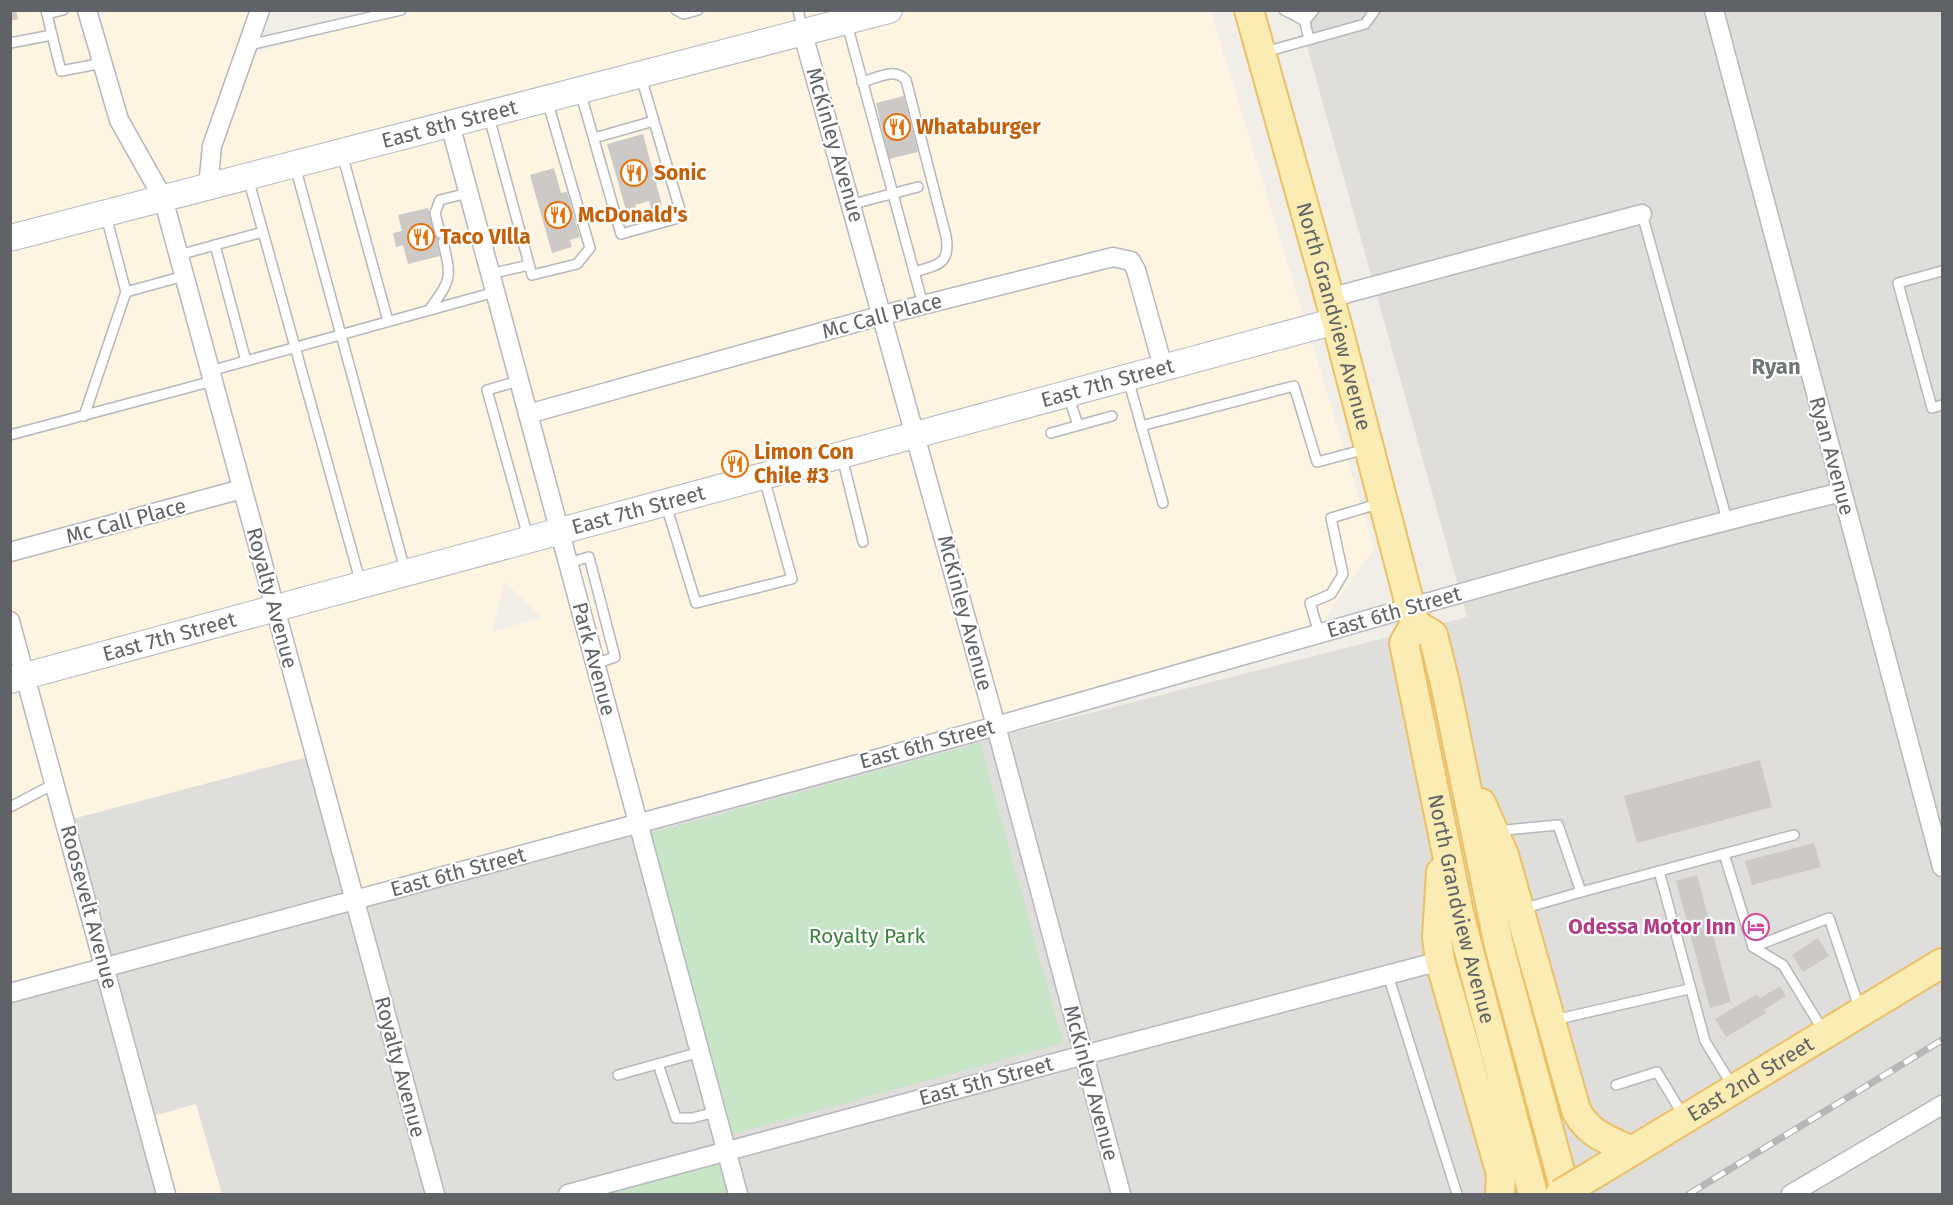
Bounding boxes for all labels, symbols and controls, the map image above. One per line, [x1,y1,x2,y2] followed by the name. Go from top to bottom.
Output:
[800,65,870,225] street label: McKinley Avenue
[379,94,521,154] street label: East 8th Street
[882,112,912,142] restaurant icon: Whataburger
[916,114,1041,140] place label: Whataburger
[619,158,649,188] restaurant icon: Sonic
[654,160,706,186] place label: Sonic
[1290,199,1377,433] street label: North Grandview Avenue
[543,200,573,230] restaurant icon: McDonald's
[578,202,688,228] place label: McDonald's
[406,222,436,252] restaurant icon: Taco VIlla
[440,224,531,250] place label: Taco VIlla
[819,288,945,344] street label: Mc Call Place
[1038,352,1177,413] street label: East 7th Street
[1751,353,1801,380] district label: Ryan
[1804,394,1860,518] street label: Ryan Avenue
[754,439,854,489] place label: Limon Con Chile #3
[720,449,750,479] restaurant icon: Limon Con Chile #3
[569,479,708,540] street label: East 7th Street
[63,493,189,549] street label: Mc Call Place
[241,525,303,671] street label: Royalty Avenue
[932,532,998,694] street label: McKinley Avenue
[1324,580,1465,644] street label: East 6th Street
[566,599,622,719] street label: Park Avenue
[100,606,239,667] street label: East 7th Street
[857,713,998,775] street label: East 6th Street
[1422,792,1501,1027] street label: North Grandview Avenue
[55,822,123,992] street label: Roosevelt Avenue
[388,841,529,903] street label: East 6th Street
[1741,912,1771,942] hotel icon: Odessa Motor Inn
[1568,914,1736,940] place label: Odessa Motor Inn
[809,923,926,949] park label: Royalty Park
[369,994,431,1140] street label: Royalty Avenue
[1058,1002,1124,1164] street label: McKinley Avenue
[1683,1031,1819,1127] street label: East 2nd Street
[916,1050,1056,1111] street label: East 5th Street

